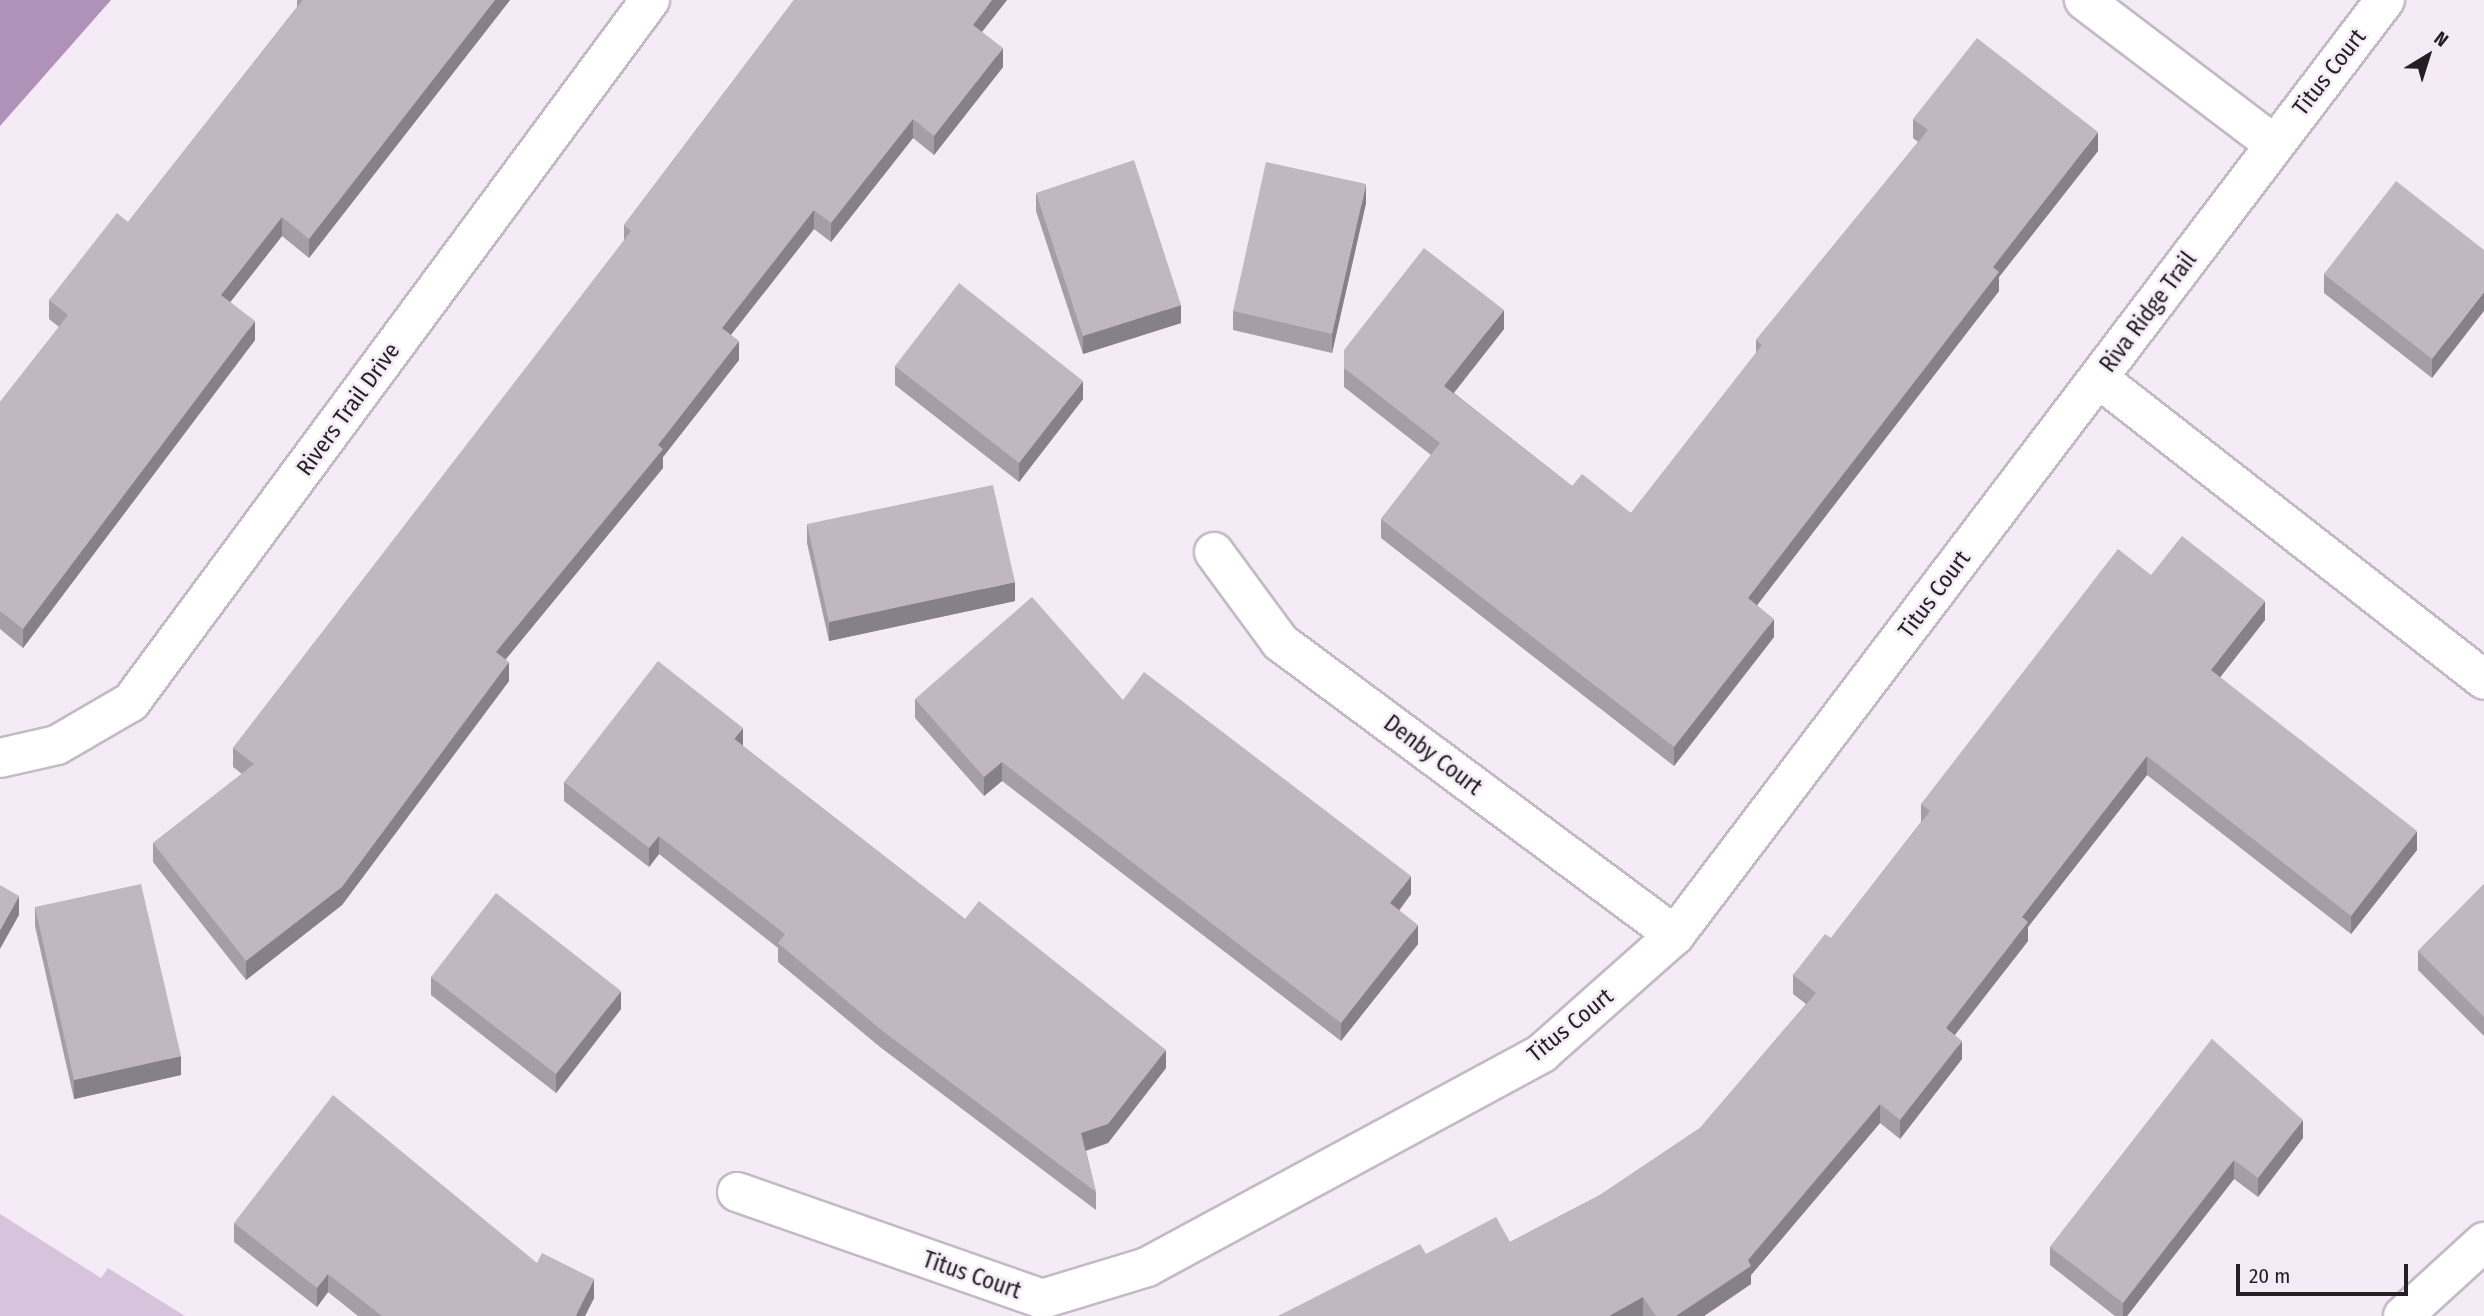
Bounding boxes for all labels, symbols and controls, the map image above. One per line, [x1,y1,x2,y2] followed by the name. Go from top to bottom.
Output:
[2393,21,2463,91] north arrow
[2287,23,2371,121] street label: Titus Court
[2430,26,2453,52] text: N
[2094,247,2202,377] street label: Riva Ridge Trail
[291,337,405,481] street label: Rivers Trail Drive
[1892,545,1976,643] street label: Titus Court
[1379,709,1487,801] street label: Denby Court
[1522,982,1618,1068] street label: Titus Court
[919,1245,1025,1305] street label: Titus Court
[2239,1250,2410,1294] scale bar
[2249,1263,2290,1289] text: 20 m

